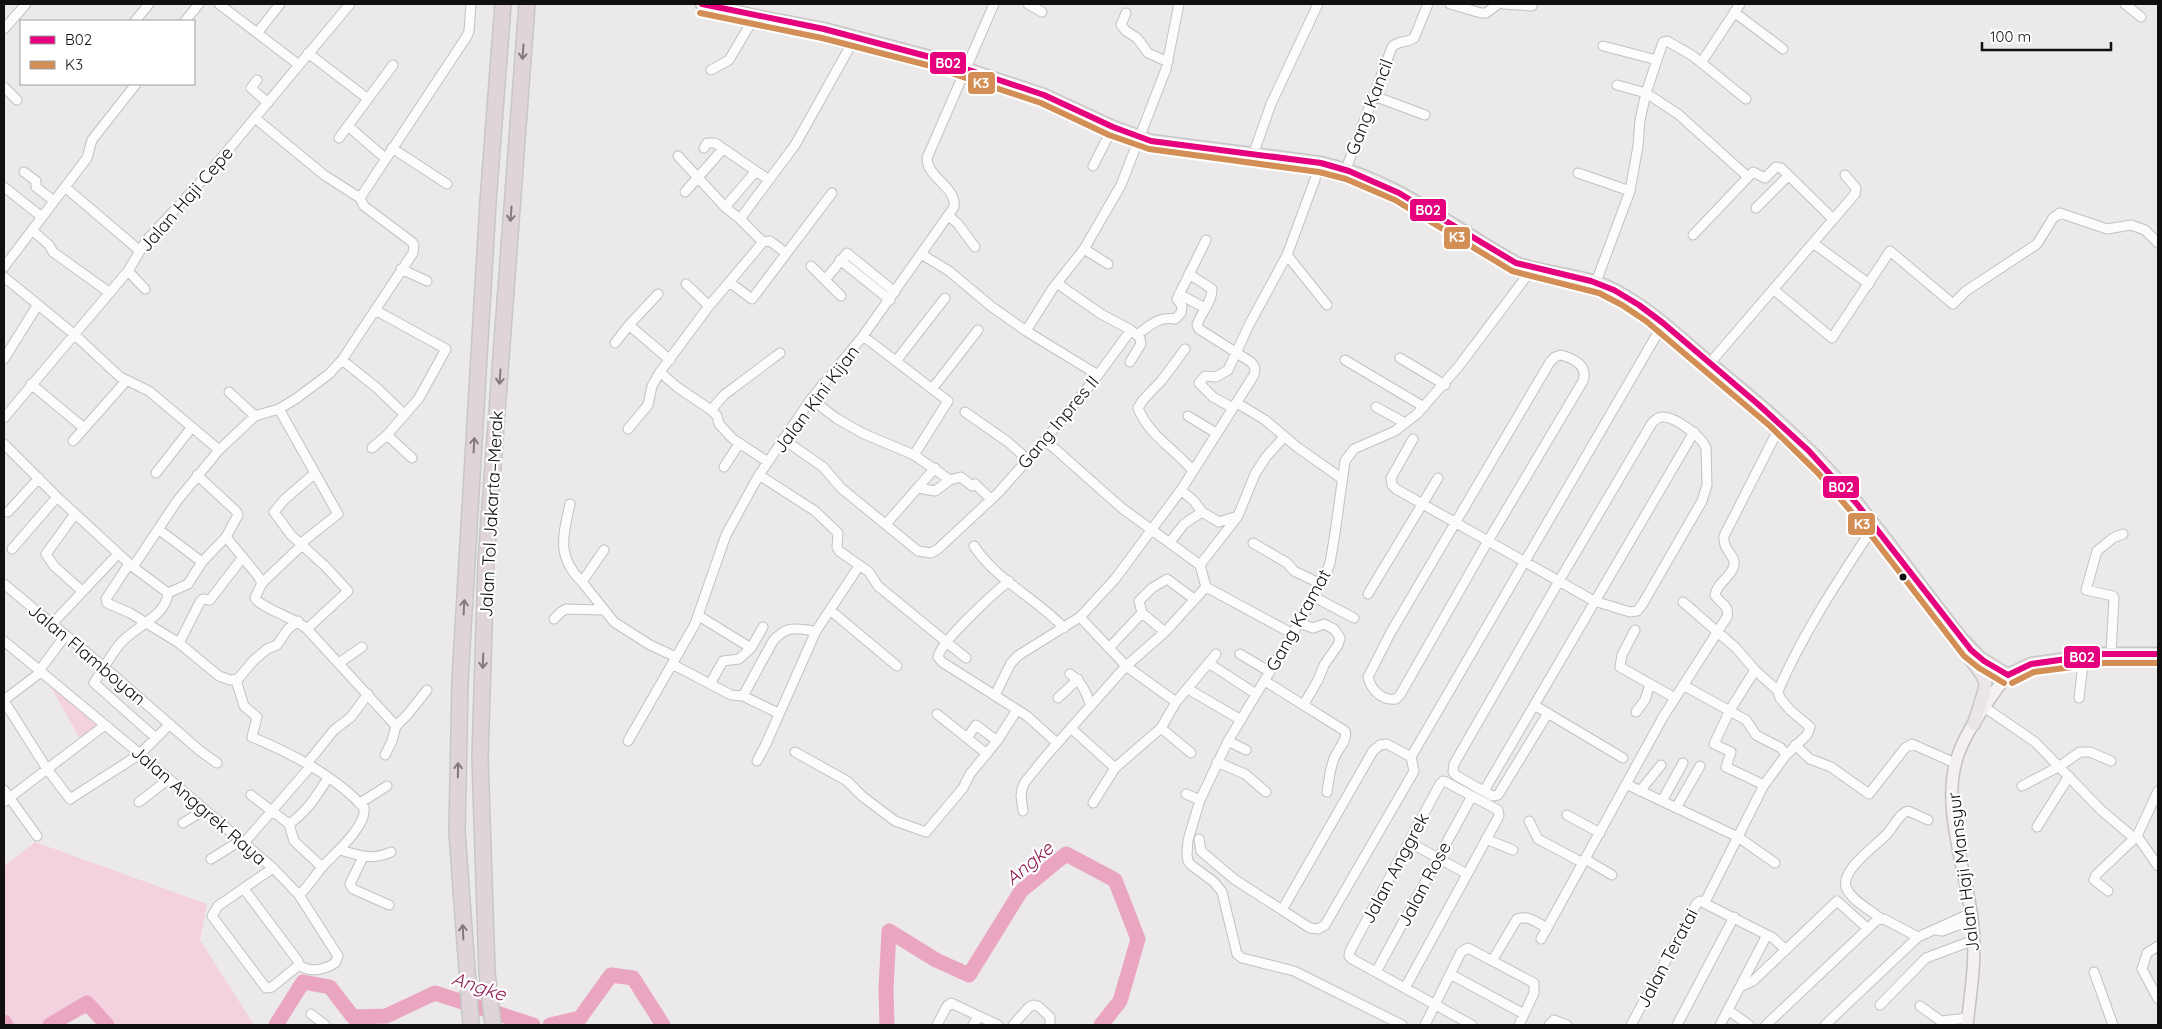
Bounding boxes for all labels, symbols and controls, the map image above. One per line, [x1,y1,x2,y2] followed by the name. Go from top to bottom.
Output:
[20,20,195,85] legend
[1982,20,2111,52] scale bar
[1990,27,2031,46] text: 100 m
[65,30,92,49] text: B02
[519,44,528,60] one-way arrow
[929,51,967,75] line badge: B02
[935,54,961,72] text: B02
[65,55,83,74] text: K3
[1340,56,1398,158] street label: Gang Kancil
[967,71,996,95] line badge: K3
[973,74,989,92] text: K3
[134,142,238,256] street label: Jalan Haji Cepe
[1409,198,1447,222] line badge: B02
[1415,201,1441,219] text: B02
[507,206,516,222] one-way arrow
[1443,226,1471,250] line badge: K3
[1449,228,1465,246] text: K3
[768,341,864,457] street label: Jalan Kini Kijan
[495,368,504,384] one-way arrow
[1012,371,1104,473] street label: Gang Inpres II
[474,410,508,618] street label: Jalan Tol Jakarta–Merak
[469,437,478,453] one-way arrow
[1822,475,1860,499] line badge: B02
[1828,478,1854,496] text: B02
[1847,512,1876,536] line badge: K3
[1854,515,1870,533] text: K3
[1260,565,1336,675] street label: Gang Kramat
[1898,572,1908,582] unlabelled marker
[23,598,151,710] street label: Jalan Flamboyan
[460,600,469,616] one-way arrow
[2063,645,2101,669] line badge: B02
[2069,648,2095,666] text: B02
[478,652,488,669] one-way arrow
[127,740,271,870] street label: Jalan Anggrek Raya
[453,762,463,778] one-way arrow
[1942,791,1984,953] street label: Jalan Haji Mansyur
[1356,809,1434,927] street label: Jalan Anggrek
[1000,835,1059,890] water label: Angke
[1392,838,1456,930] street label: Jalan Rose
[1631,905,1703,1011] street label: Jalan Teratai
[459,924,468,940] one-way arrow
[449,966,510,1006] water label: Angke

